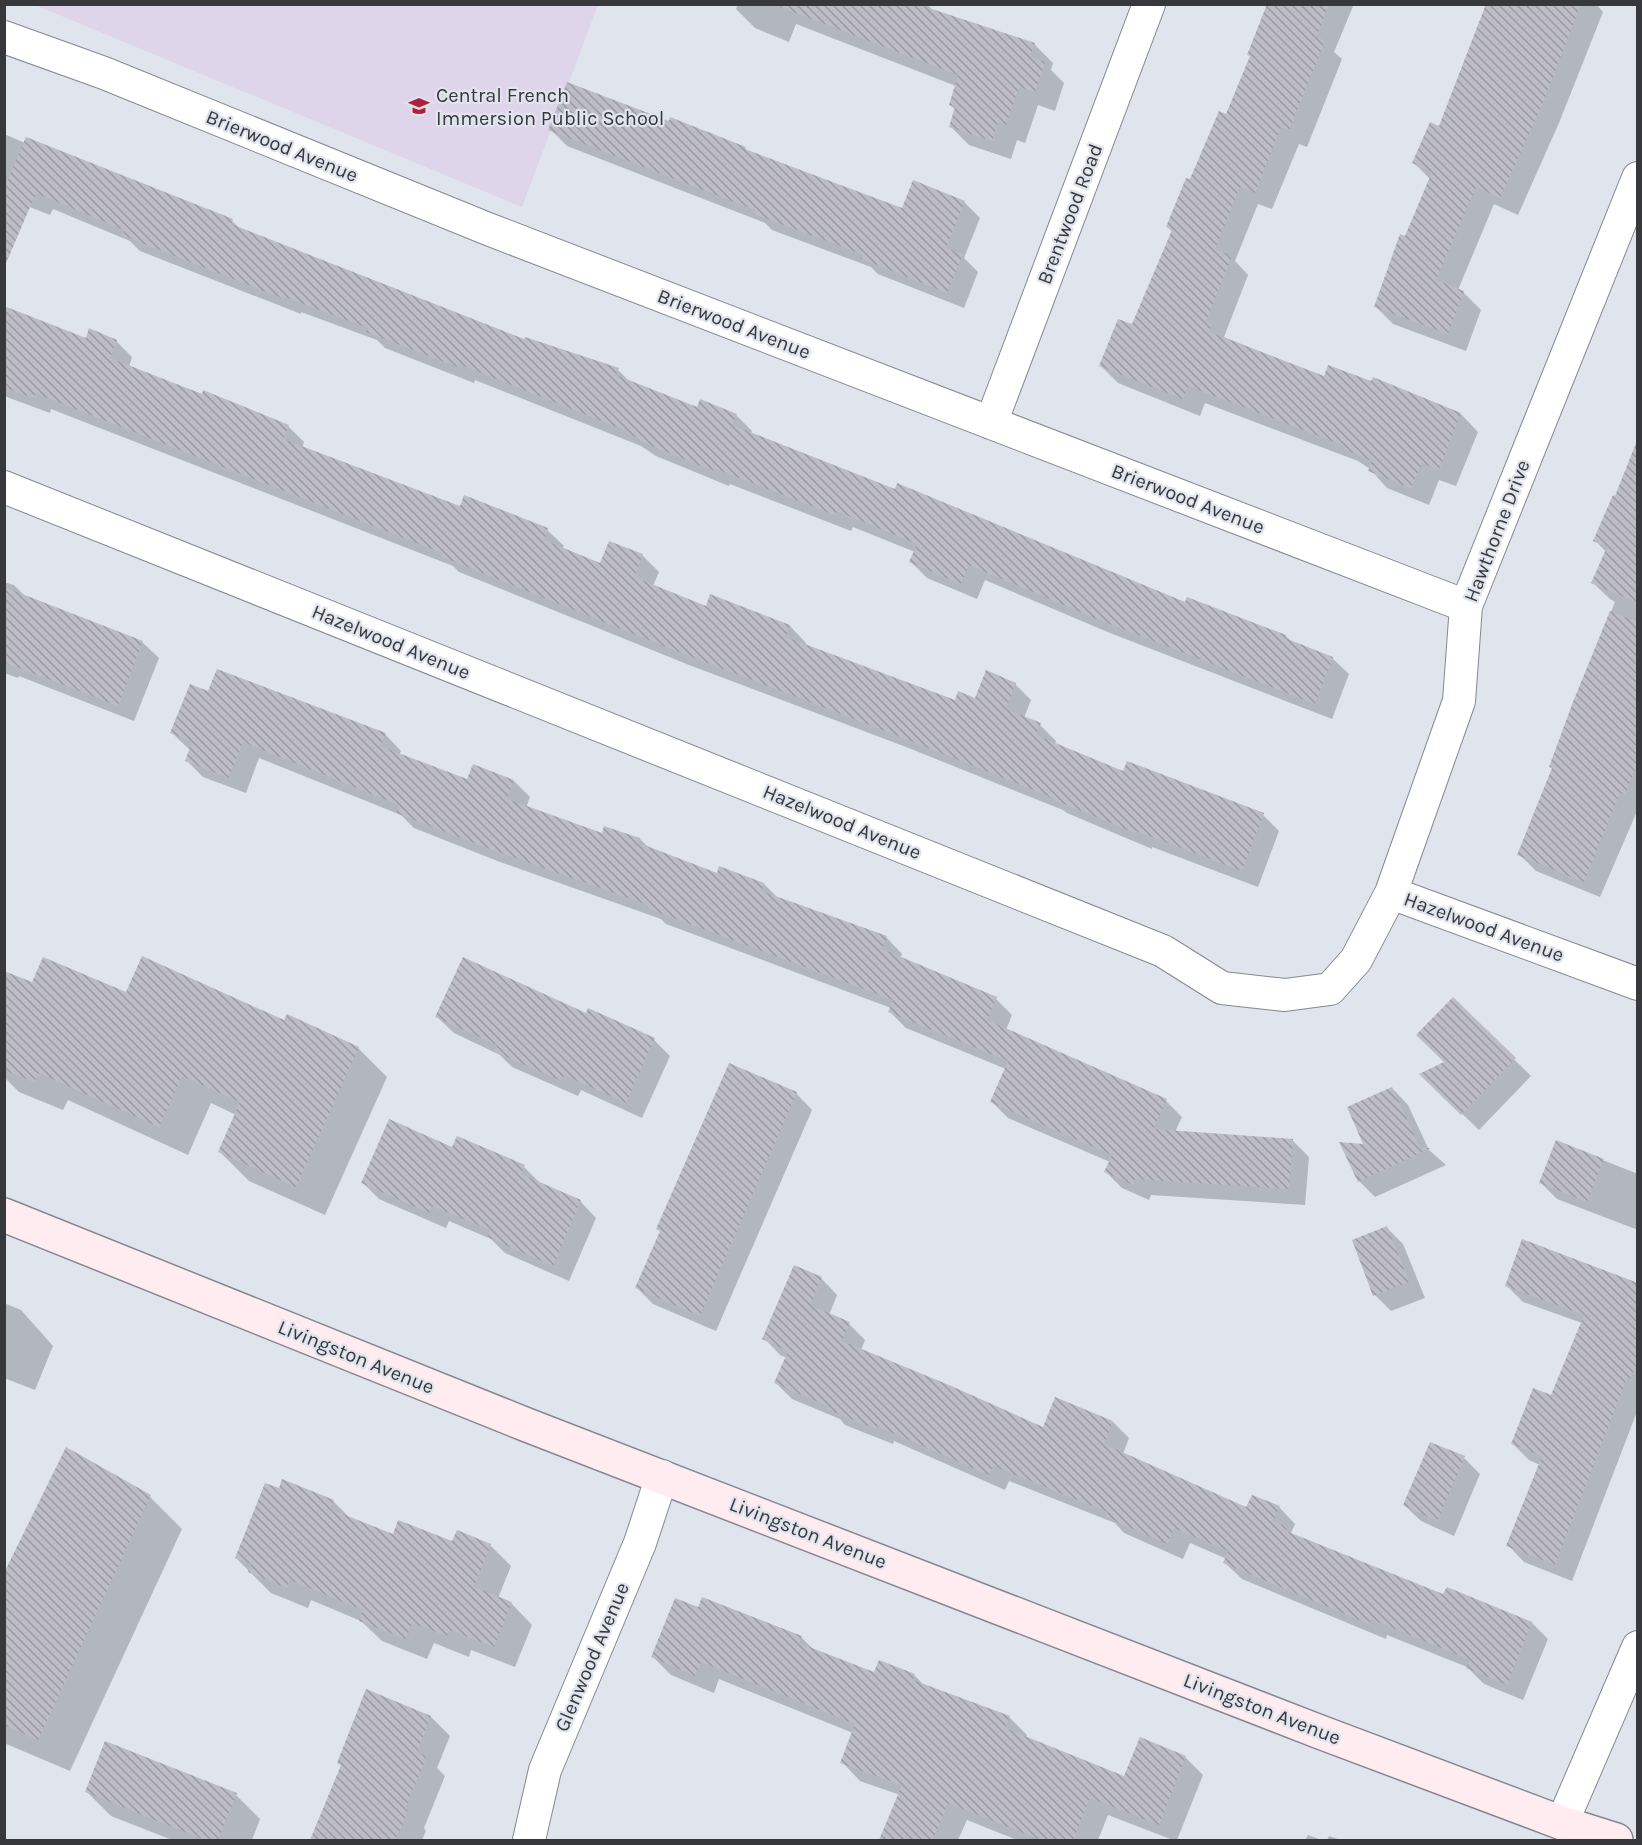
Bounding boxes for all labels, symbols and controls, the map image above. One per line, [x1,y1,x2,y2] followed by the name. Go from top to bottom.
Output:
[436,84,664,130] place label: Central French Immersion Public School
[407,94,431,118] school or university icon: Central French Immersion Public School
[203,105,361,187] street label: Brierwood Avenue
[1033,141,1107,287] street label: Brentwood Road
[654,284,814,364] street label: Brierwood Avenue
[1459,457,1535,605] street label: Hawthorne Drive
[1108,459,1268,539] street label: Brierwood Avenue
[309,600,473,684] street label: Hazelwood Avenue
[760,780,924,864] street label: Hazelwood Avenue
[1401,887,1567,967] street label: Hazelwood Avenue
[275,1315,437,1399] street label: Livingston Avenue
[726,1492,890,1574] street label: Livingston Avenue
[550,1579,634,1735] street label: Glenwood Avenue
[1180,1668,1344,1750] street label: Livingston Avenue

